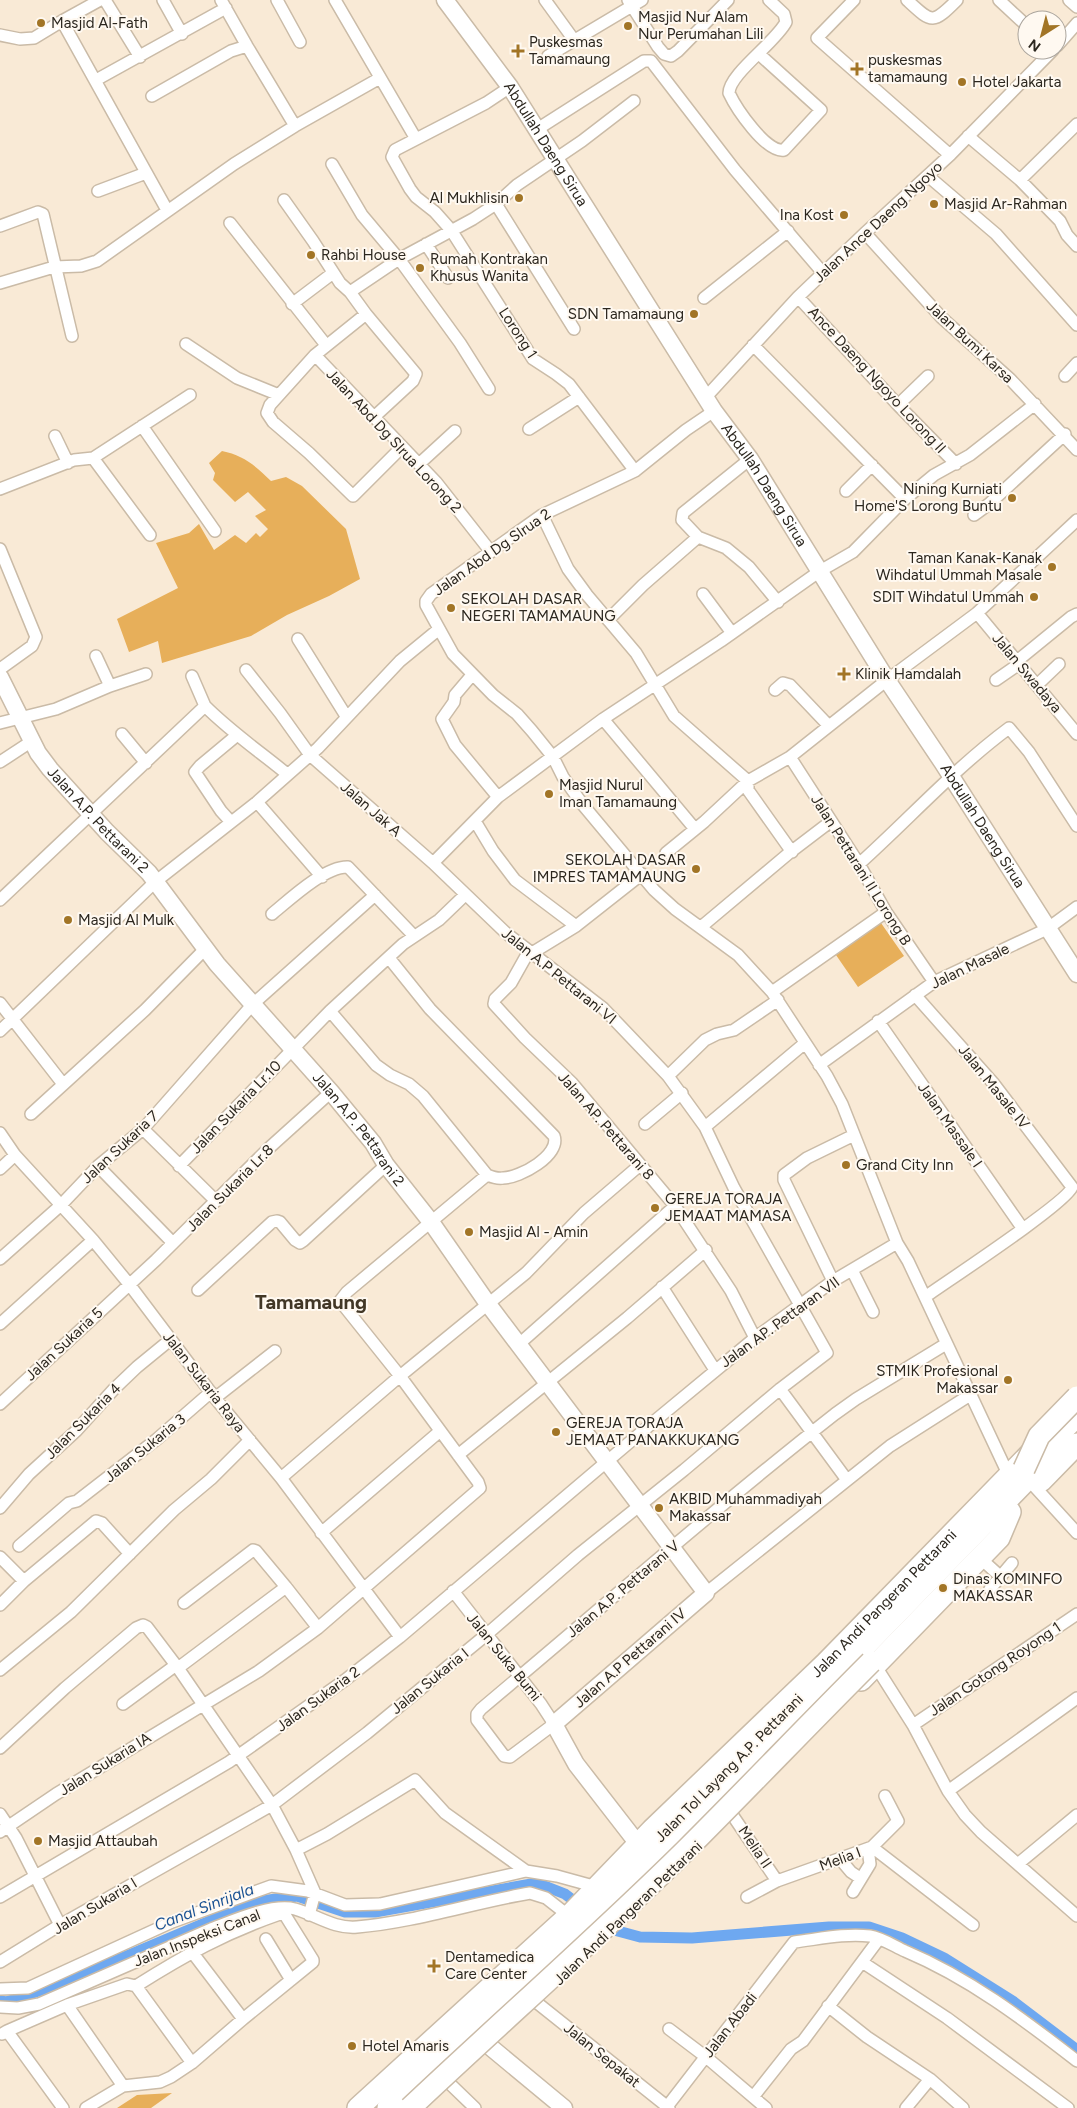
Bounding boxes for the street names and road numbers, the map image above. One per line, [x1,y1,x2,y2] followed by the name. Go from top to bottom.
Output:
[500,79,592,210] street label: Abdullah Daeng Sirua
[810,157,946,286] street label: Jalan Ance Daeng Ngoyo
[923,297,1017,387] street label: Jalan Bumi Karsa
[804,303,950,457] street label: Ance Daeng Ngoyo Lorong II
[495,304,541,362] street label: Lorong 1
[323,365,465,517] street label: Jalan Abd Dg SIrua Lorong 2
[717,420,811,550] street label: Abdullah Daeng Sirua
[430,505,554,599] street label: Jalan Abd Dg SIrua 2
[988,629,1066,717] street label: Jalan Swadaya
[937,761,1029,891] street label: Abdullah Daeng Sirua
[43,763,153,877] street label: Jalan A.P. Pettarani 2
[337,778,405,840] street label: Jalan Jak A
[807,791,915,949] street label: Jalan Pettarani II Lorong B
[498,924,620,1028] street label: Jalan A.P Pettarani VI
[928,939,1012,993] street label: Jalan Masale
[955,1041,1034,1133] street label: Jalan Masale IV
[187,1057,285,1157] street label: Jalan Sukaria Lr.10
[309,1068,408,1190] street label: Jalan A.P. Pettarani 2
[554,1068,658,1184] street label: Jalan AP. Pettarani 8
[914,1079,986,1171] street label: Jalan Massale I
[78,1107,162,1187] street label: Jalan Sukaria 7
[183,1141,277,1235] street label: Jalan Sukaria Lr.8
[717,1273,843,1371] street label: Jalan AP. Pettaran VII
[22,1304,106,1384] street label: Jalan Sukaria 5
[159,1328,249,1436] street label: Jalan Sukaria Raya
[41,1379,125,1463] street label: Jalan Sukaria 4
[101,1410,189,1486] street label: Jalan Sukaria 3
[808,1526,960,1681] street label: Jalan Andi Pangeran Pettarani
[563,1536,683,1641] street label: Jalan A.P. Pettarani V
[570,1604,690,1712] street label: Jalan A.P Pettarani IV
[463,1609,545,1705] street label: Jalan Suka Bumi
[926,1618,1064,1720] street label: Jalan Gotong Royong 1
[388,1644,472,1718] street label: Jalan Sukaria I
[273,1663,363,1735] street label: Jalan Sukaria 2
[651,1690,807,1846] street label: Jalan Tol Layang A.P. Pettarani
[56,1729,154,1799] street label: Jalan Sukaria IA
[734,1822,776,1872] street label: Melia II
[550,1837,706,1989] street label: Jalan Andi Pangeran Pettarani
[817,1843,863,1875] street label: Melia I
[50,1874,140,1938] street label: Jalan Sukaria I
[131,1906,263,1970] street label: Jalan Inspeksi Canal
[699,1989,761,2061] street label: Jalan Abadi
[560,2019,644,2091] street label: Jalan Sepakat

